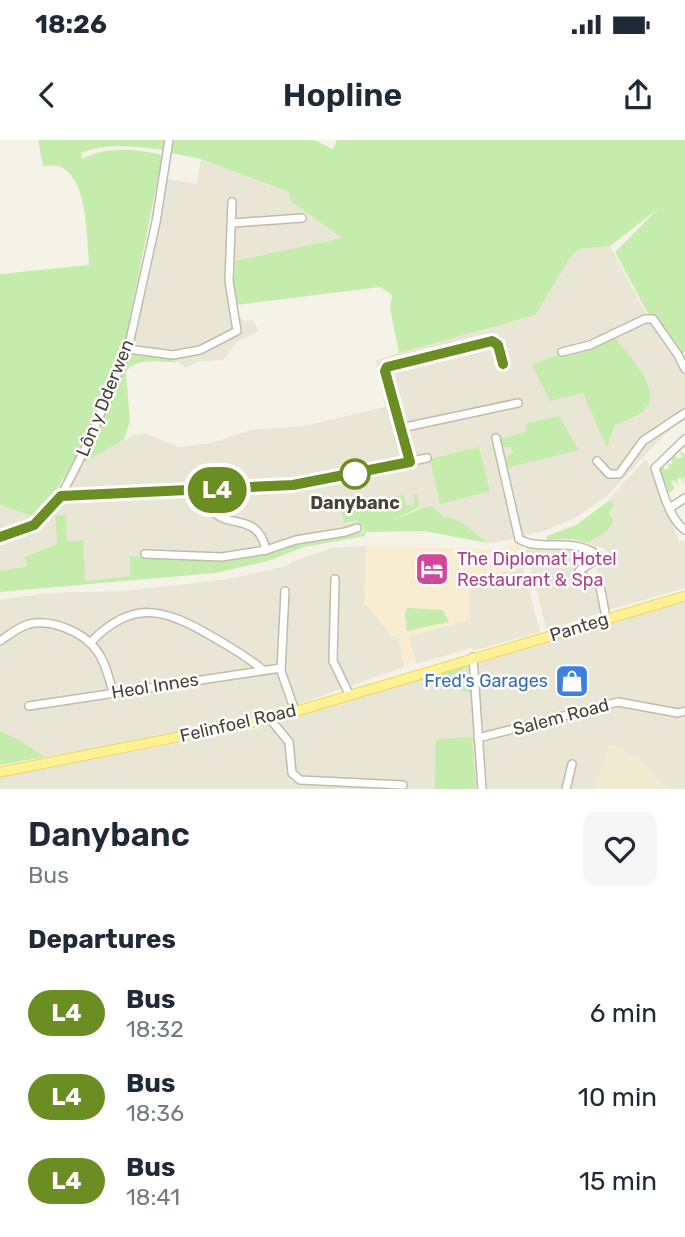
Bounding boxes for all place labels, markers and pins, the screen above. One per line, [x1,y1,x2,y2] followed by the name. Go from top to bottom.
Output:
[340,459,370,489] marker: Danybanc
[310,492,400,514] place label: Danybanc
[457,548,617,591] place label: The Diplomat Hotel Restaurant & Spa
[413,550,451,588] hotel icon: The Diplomat Hotel Restaurant & Spa
[553,662,591,700] shop icon: Fred's Garages
[424,670,548,692] place label: Fred's Garages

